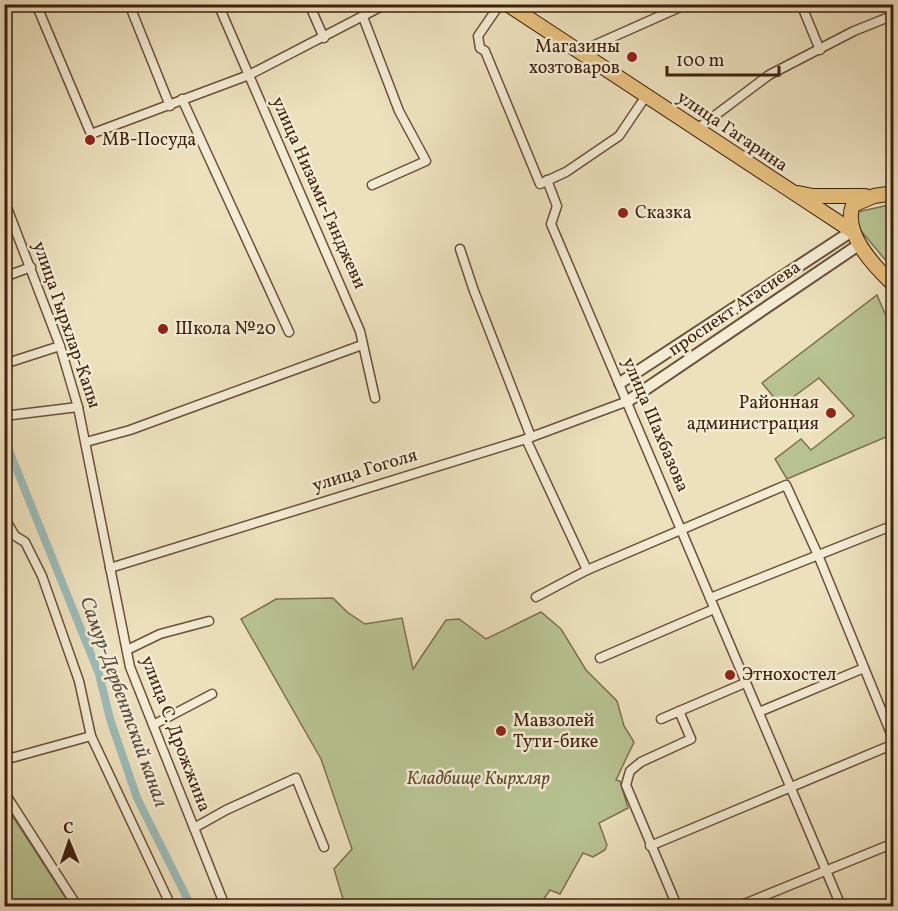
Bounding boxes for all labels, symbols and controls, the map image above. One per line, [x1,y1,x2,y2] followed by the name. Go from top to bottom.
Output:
[529,35,620,81] place label: Магазины хозтоваров
[667,39,780,77] scale bar
[676,49,725,74] text: 100 m
[625,50,639,64] marker: Магазины хозтоваров
[671,86,793,179] street label: улица Гагарина
[264,93,372,293] street label: улица Низами-Гянджеви
[102,128,196,153] place label: МВ-Посуда
[83,133,97,147] marker: МВ-Посуда
[635,201,692,226] place label: Сказка
[616,206,630,220] marker: Сказка
[26,238,106,412] street label: улица Гырхлар-Капы
[664,255,806,363] street label: проспект Агасиева
[175,317,276,342] place label: Школа №20
[156,322,170,336] marker: Школа №20
[615,354,695,496] street label: улица Шахбазова
[687,391,819,437] place label: Районная администрация
[824,406,838,420] marker: Районная администрация
[309,443,421,499] street label: улица Гоголя
[72,593,174,811] water label: Самур-Дербентский канал
[134,652,216,816] street label: улица С. Дрожжина
[742,663,837,688] place label: Этнохостел
[723,668,737,682] marker: Этнохостел
[513,709,598,755] place label: Мавзолей Тути-бике
[494,724,508,738] marker: Мавзолей Тути-бике
[406,767,550,792] park label: Кладбище Кырхляр
[39,812,99,872] north arrow
[63,818,74,840] text: С

